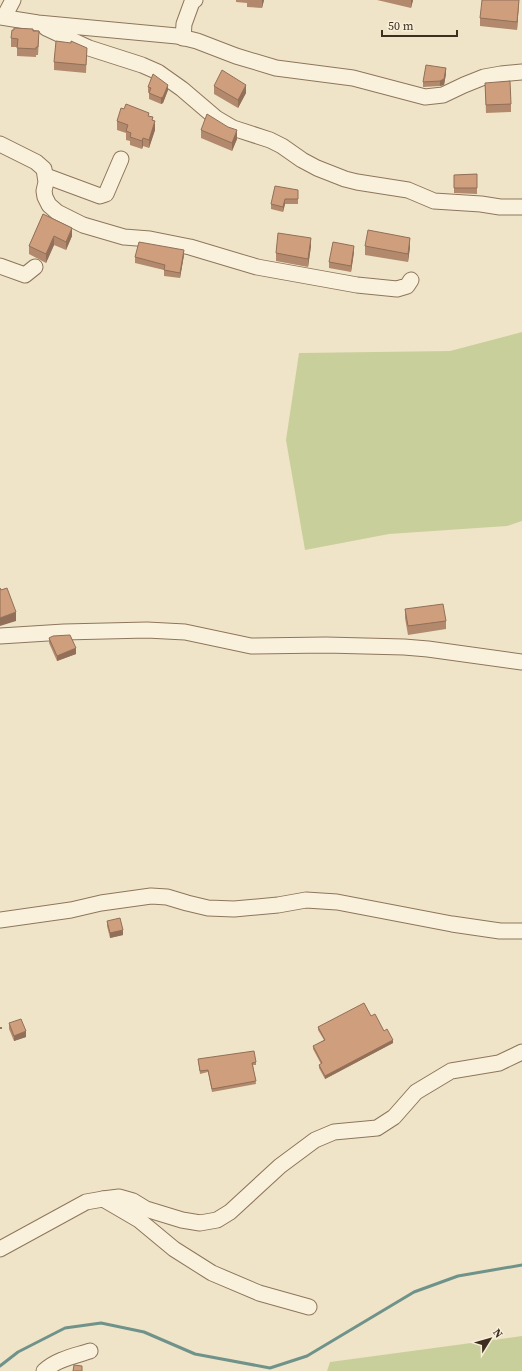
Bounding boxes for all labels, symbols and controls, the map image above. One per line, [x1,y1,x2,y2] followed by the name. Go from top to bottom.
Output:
[382,12,457,38] scale bar
[388,18,414,34] text: 50 m
[470,1319,510,1359] north arrow
[489,1326,506,1341] text: N

